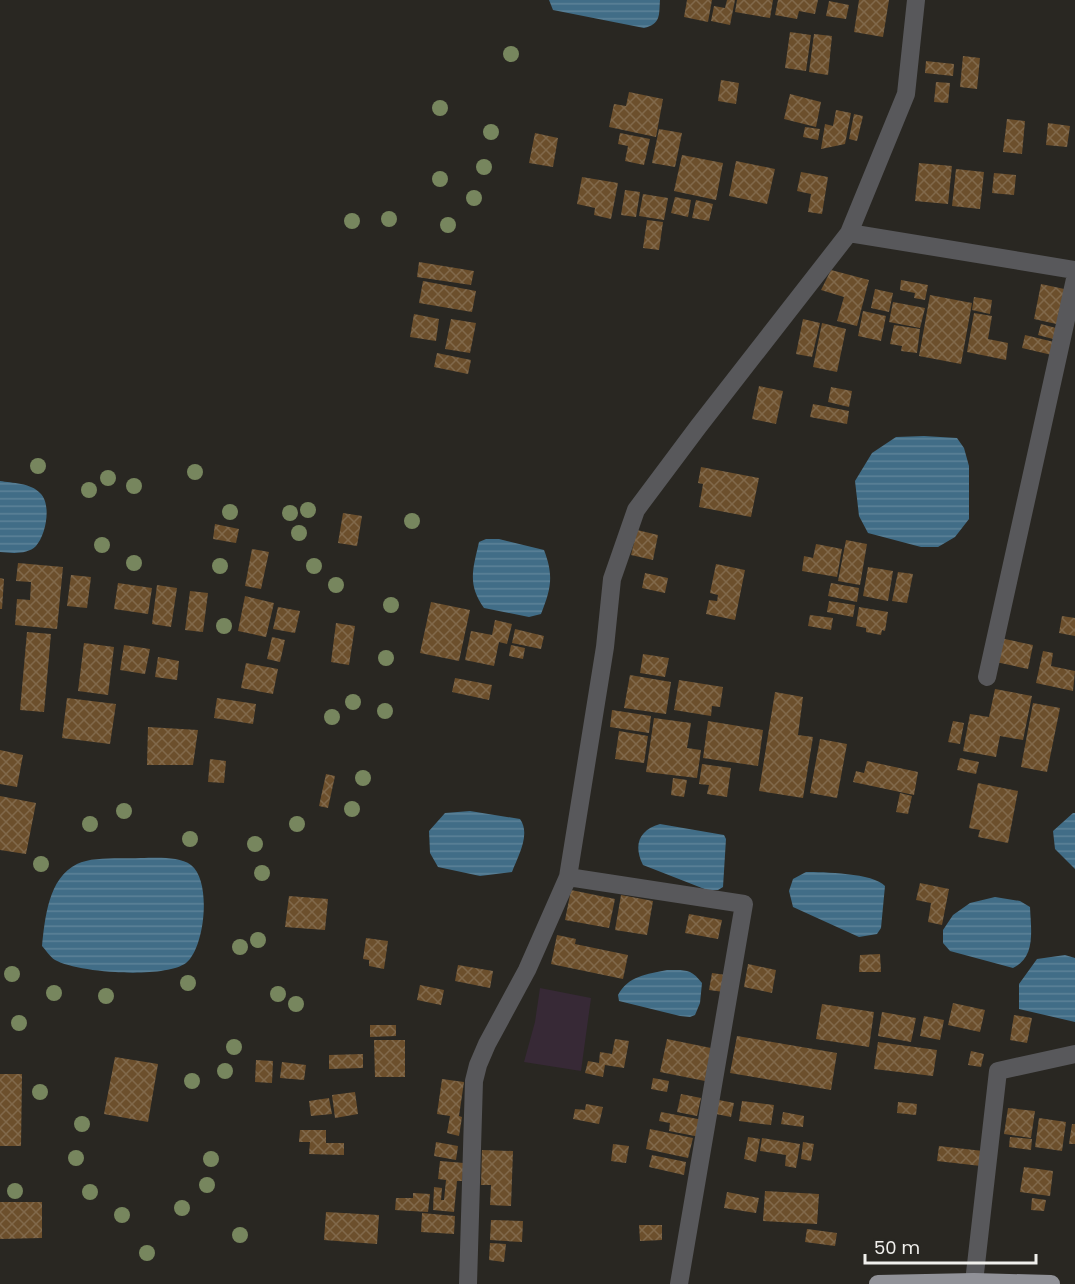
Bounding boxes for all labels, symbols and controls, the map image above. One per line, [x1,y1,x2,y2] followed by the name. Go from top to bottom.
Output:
[865,1227,1036,1265] scale bar
[874,1235,920,1260] text: 50 m

